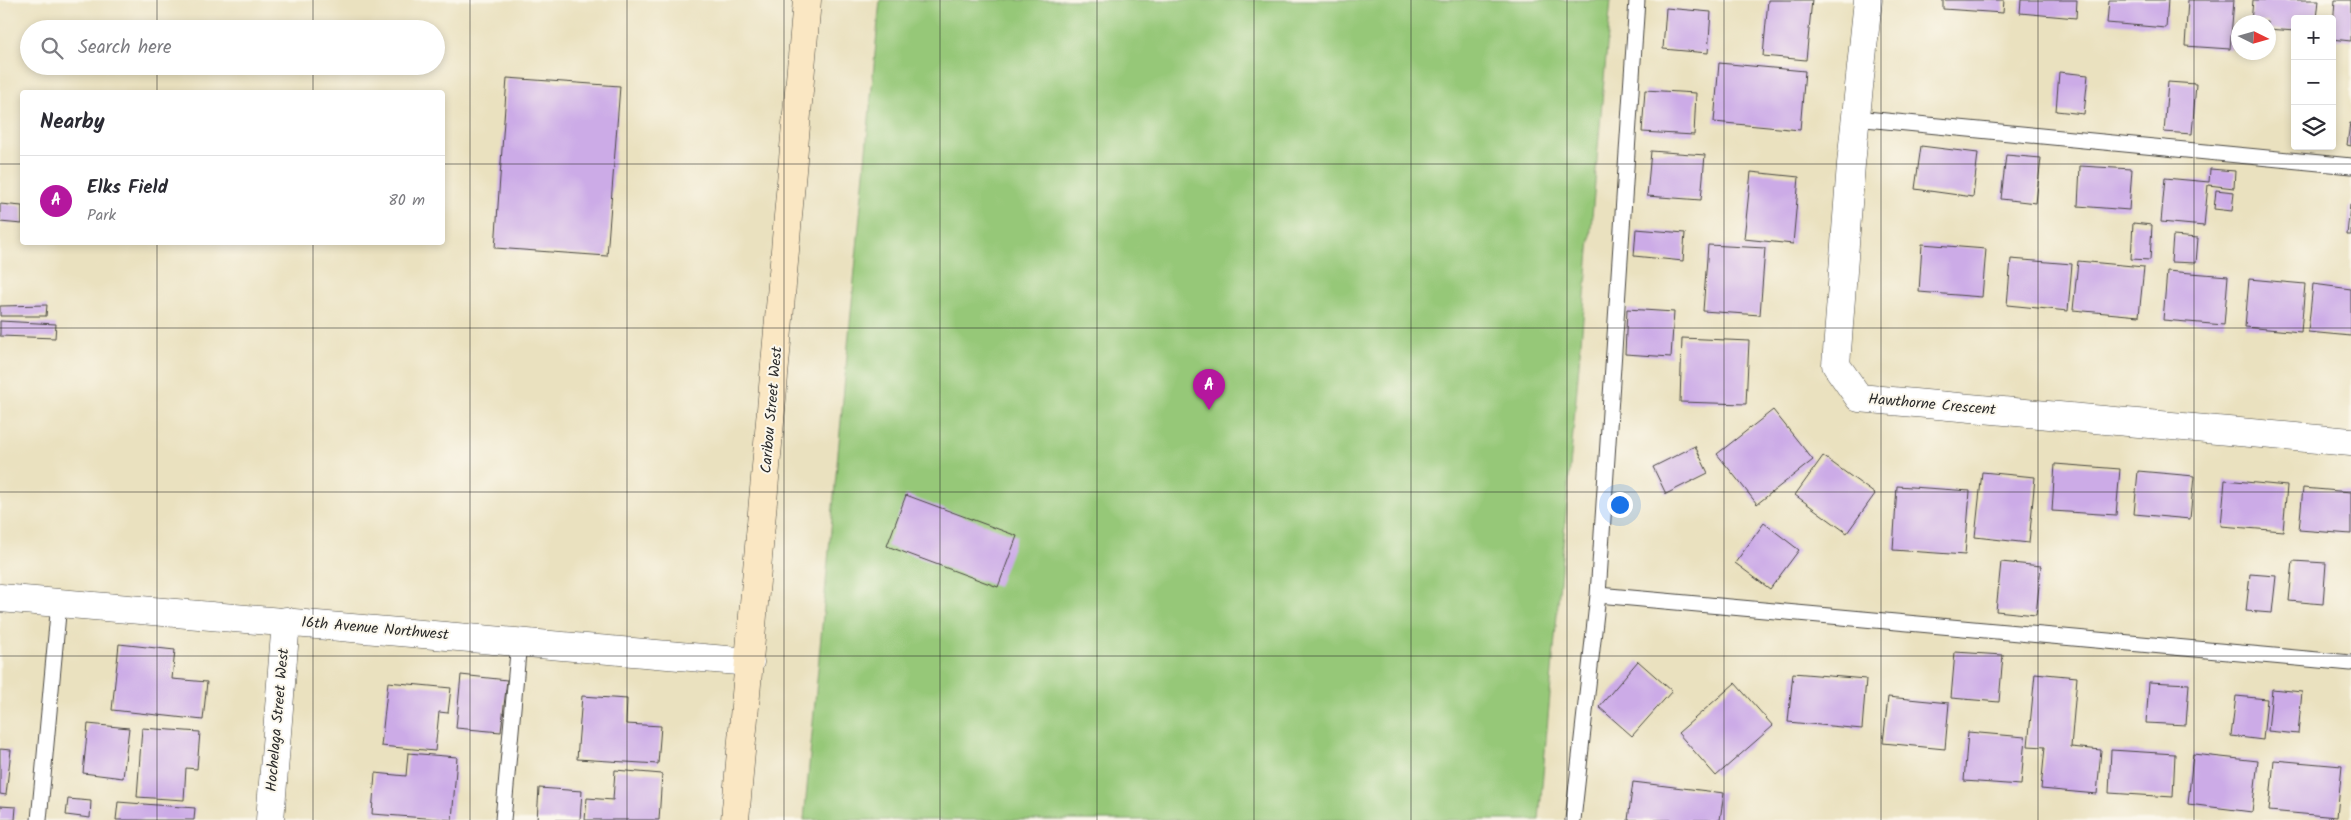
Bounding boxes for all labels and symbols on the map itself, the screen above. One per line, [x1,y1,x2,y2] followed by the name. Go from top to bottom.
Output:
[2231,15,2276,60] north arrow
[755,345,790,474] street label: Caribou Street West
[1193,369,1225,410] pin: A
[1867,387,1997,423] street label: Hawthorne Crescent
[1607,492,1633,518] your location
[300,611,450,647] street label: 16th Avenue Northwest
[260,647,296,793] street label: Hochelaga Street West

